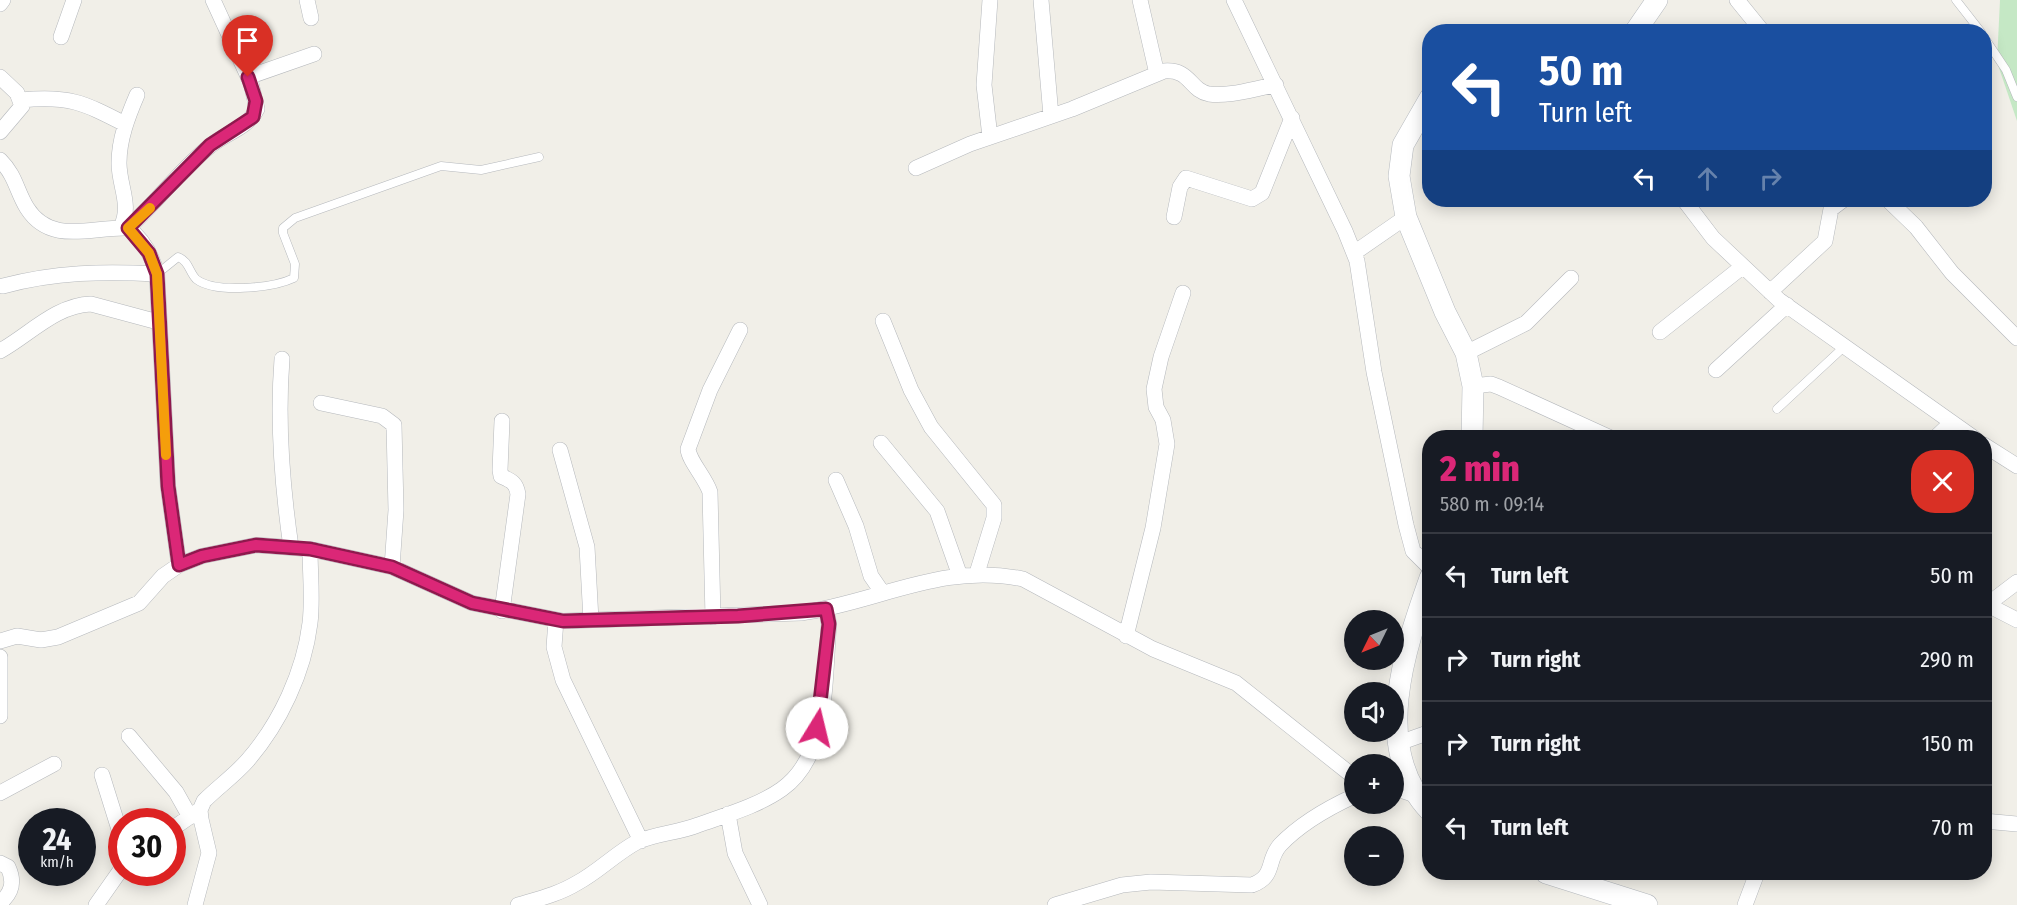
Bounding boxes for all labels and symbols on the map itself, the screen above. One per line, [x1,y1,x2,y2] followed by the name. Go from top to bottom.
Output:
[222,15,273,77] pin
[1344,610,1404,670] north arrow
[785,696,849,760] position arrow
[108,808,186,886] speed limit sign: 30

